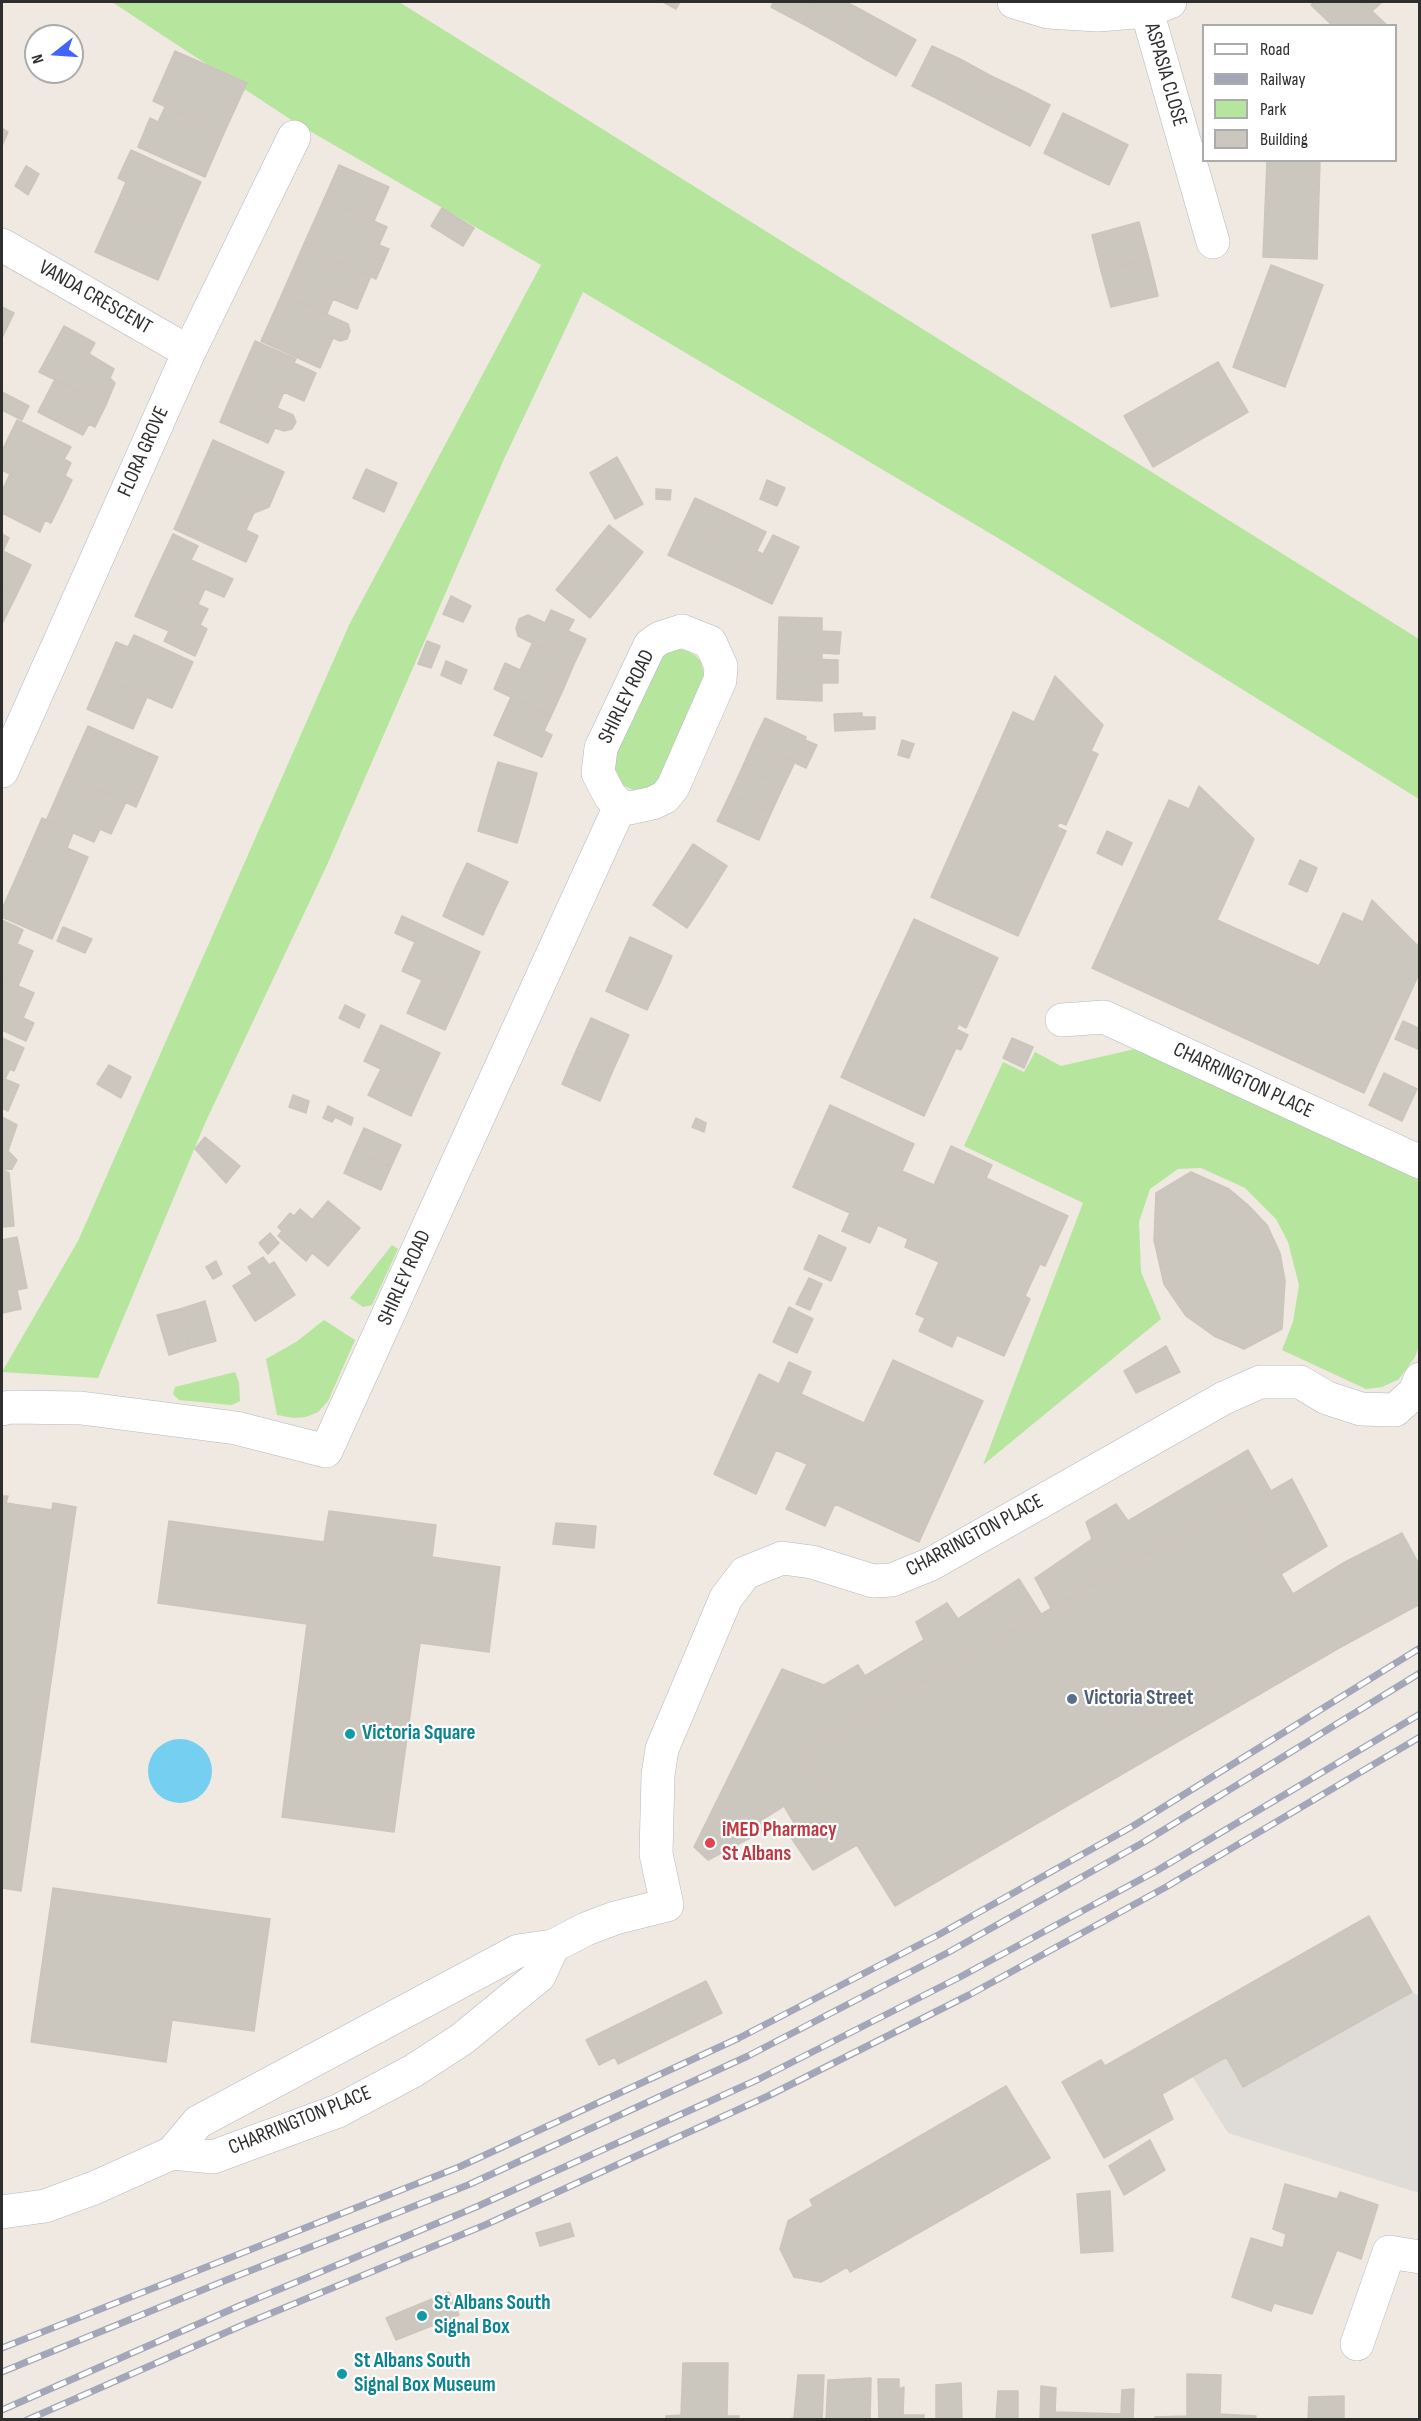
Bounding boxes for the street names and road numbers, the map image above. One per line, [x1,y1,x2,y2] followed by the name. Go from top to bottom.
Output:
[1138,20,1192,130] street label: ASPASIA CLOSE
[34,255,156,341] street label: VANDA CRESCENT
[113,403,175,501] street label: FLORA GROVE
[593,646,661,748] street label: SHIRLEY ROAD
[1169,1038,1317,1124] street label: CHARRINGTON PLACE
[373,1227,437,1329] street label: SHIRLEY ROAD
[902,1489,1048,1583] street label: CHARRINGTON PLACE
[225,2081,375,2161] street label: CHARRINGTON PLACE

